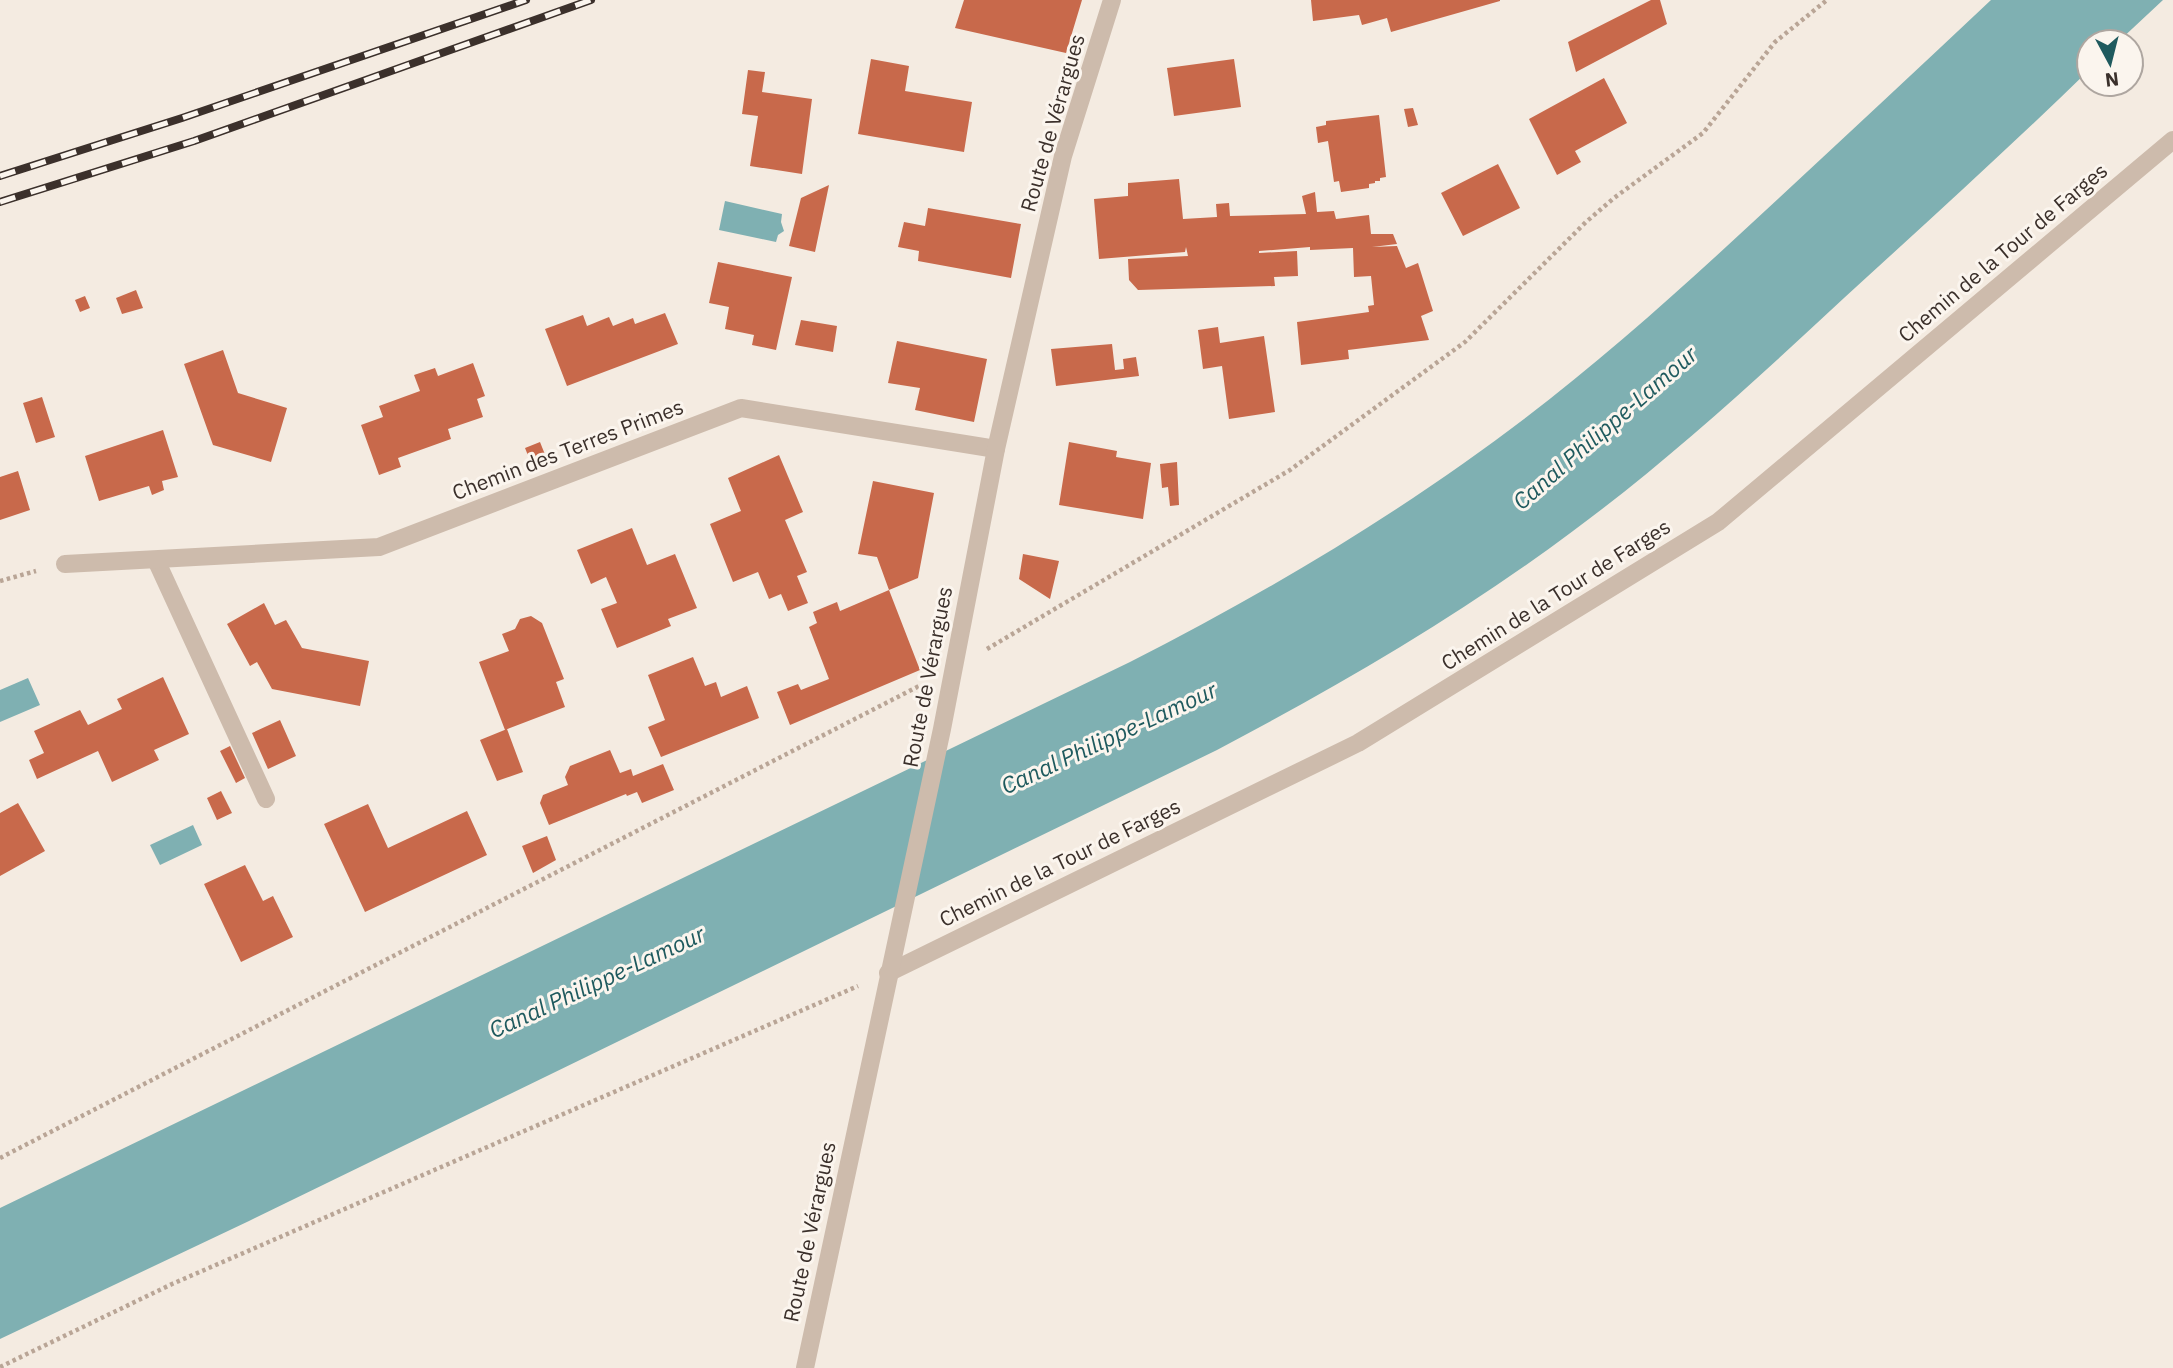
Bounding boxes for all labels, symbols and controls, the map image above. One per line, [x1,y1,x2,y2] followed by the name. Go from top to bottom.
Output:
[2075,28,2145,98] north arrow
[1013,31,1091,215] street label: Route de Vérargues
[2104,67,2120,93] text: N
[1892,156,2113,348] street label: Chemin de la Tour de Farges
[1506,339,1703,515] water label: Canal Philippe-Lamour
[448,392,687,506] street label: Chemin des Terres Primes
[1436,512,1675,676] street label: Chemin de la Tour de Farges
[896,584,958,770] street label: Route de Vérargues
[996,674,1222,800] water label: Canal Philippe-Lamour
[934,791,1185,933] street label: Chemin de la Tour de Farges
[484,918,710,1044] water label: Canal Philippe-Lamour
[776,1139,842,1325] street label: Route de Vérargues

